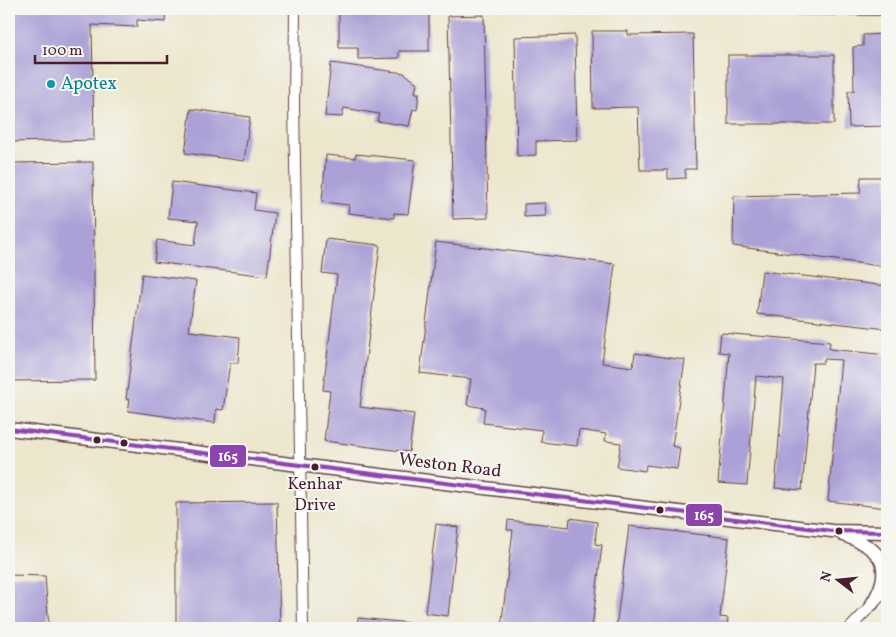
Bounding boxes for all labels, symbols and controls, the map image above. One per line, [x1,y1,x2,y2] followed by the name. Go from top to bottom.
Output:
[35,32,168,64] scale bar
[42,41,82,62] text: 100 m
[61,72,117,97] place label: Apotex
[45,78,57,90] marker: Apotex
[92,435,102,445] unlabelled marker
[119,438,129,448] unlabelled marker
[209,444,247,468] line badge: 165
[397,447,503,485] street label: Weston Road
[218,448,238,467] text: 165
[310,462,320,472] marker: Kenhar Drive
[288,473,342,517] place label: Kenhar Drive
[685,503,723,527] line badge: 165
[655,505,665,515] unlabelled marker
[694,507,714,526] text: 165
[834,526,844,536] unlabelled marker
[814,554,864,604] north arrow
[816,569,837,584] text: N

